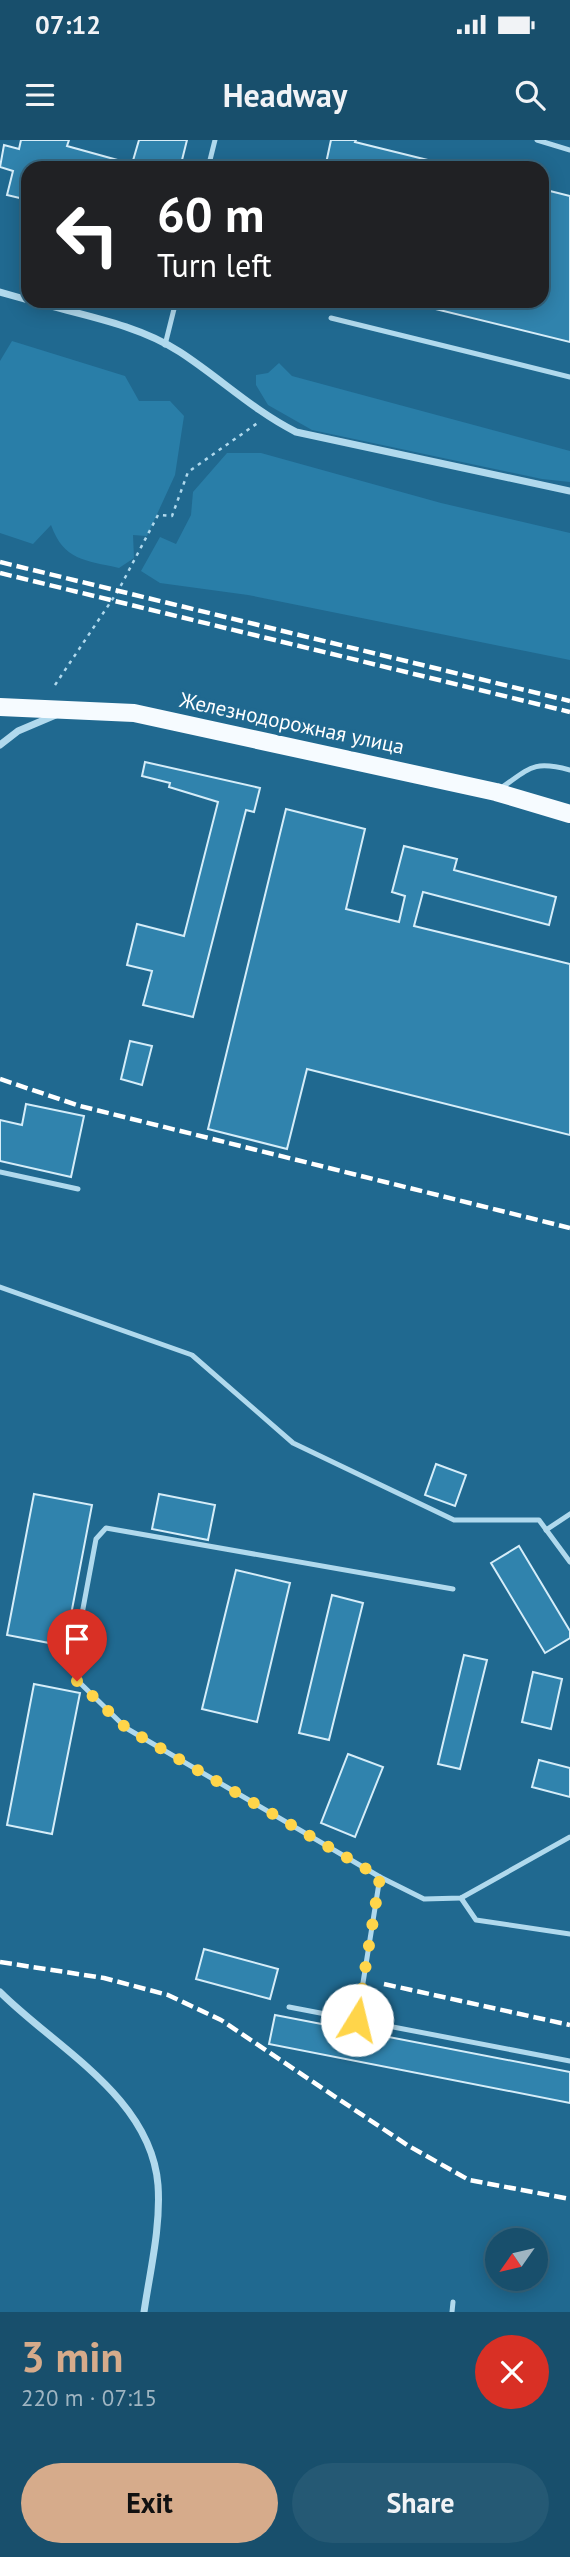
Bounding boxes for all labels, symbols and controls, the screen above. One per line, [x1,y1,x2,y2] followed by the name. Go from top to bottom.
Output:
[35,8,101,41] text: 07:12
[223,74,347,116] text: Headway
[21,76,59,114] icon: menu
[511,76,549,114] icon: search
[157,182,264,246] text: 60 m
[42,189,133,280] icon: left
[157,244,272,286] text: Turn left
[176,686,407,760] street label: Железнодорожная улица
[47,1609,107,1681] pin
[58,1620,96,1658] icon: arrive
[320,1983,394,2057] position arrow
[485,2228,548,2291] north arrow
[485,2228,548,2291] map controls
[21,2329,123,2384] text: 3 min
[475,2335,549,2409] button: close
[21,2383,157,2412] text: 220 m · 07:15
[21,2463,278,2543] button: Exit
[292,2463,549,2543] button: Share

